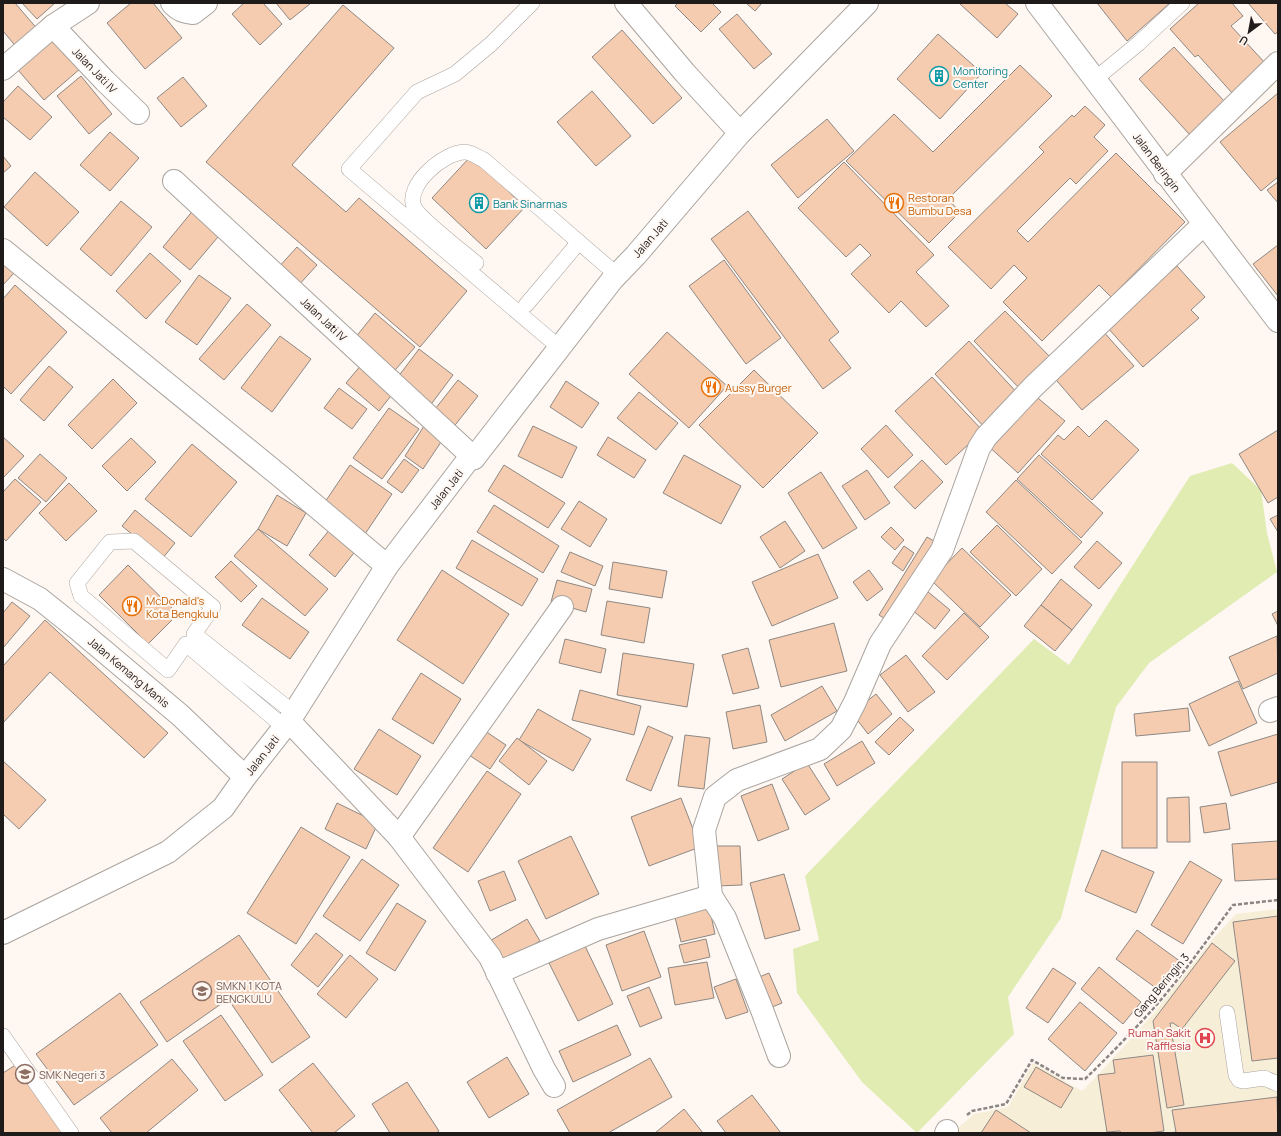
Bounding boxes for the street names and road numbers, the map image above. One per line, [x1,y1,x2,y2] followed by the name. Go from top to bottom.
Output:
[69,44,121,96] street label: Jalan Jati IV
[1130,129,1184,195] street label: Jalan Beringin
[629,215,671,261] street label: Jalan Jati
[298,294,351,345] street label: Jalan Jati IV
[426,466,466,512] street label: Jalan Jati
[85,634,173,711] street label: Jalan Kemang Manis
[242,732,282,778] street label: Jalan Jati
[1130,950,1192,1020] street label: Gang Beringin 3

